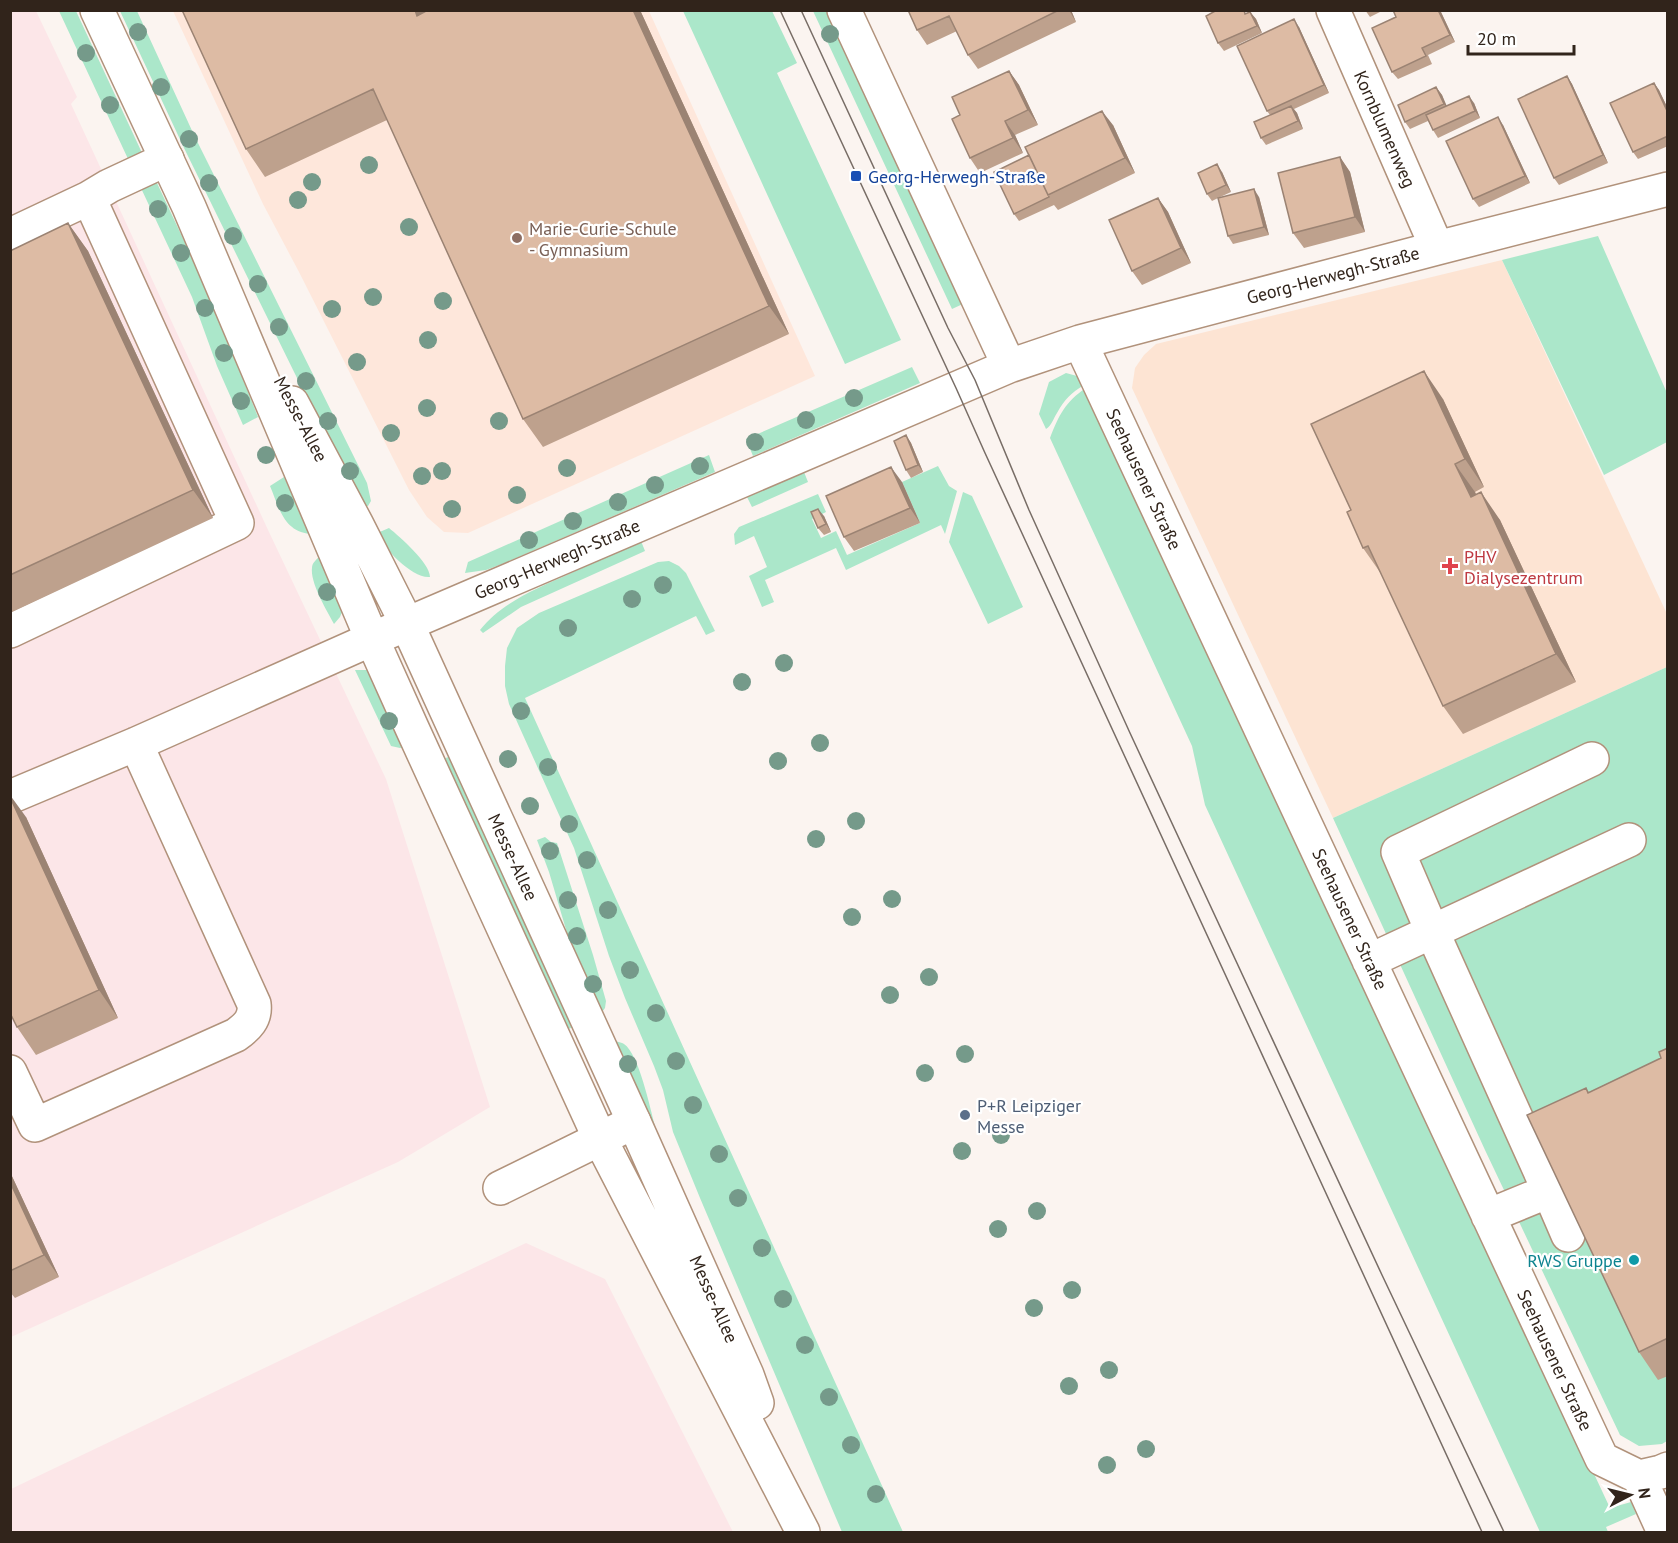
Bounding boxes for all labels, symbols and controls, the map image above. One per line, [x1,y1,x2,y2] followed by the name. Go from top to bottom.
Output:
[1468,18,1574,56] scale bar
[1477,27,1516,50] text: 20 m
[1349,67,1421,191] street label: Kornblumenweg
[868,165,1046,188] place label: Georg-Herwegh-Straße
[849,169,863,183] marker: Georg-Herwegh-Straße
[529,217,677,261] place label: Marie-Curie-Schule - Gymnasium
[510,231,524,245] marker: Marie-Curie-Schule - Gymnasium
[1244,241,1422,309] street label: Georg-Herwegh-Straße
[269,372,333,466] street label: Messe-Allee
[1101,405,1187,553] street label: Seehausener Straße
[471,514,643,604] street label: Georg-Herwegh-Straße
[1464,545,1583,589] place label: PHV Dialysezentrum
[1441,557,1459,575] marker: PHV Dialysezentrum
[483,810,543,904] street label: Messe-Allee
[1307,845,1393,993] street label: Seehausener Straße
[977,1094,1081,1138] place label: P+R Leipziger Messe
[958,1108,972,1122] marker: P+R Leipziger Messe
[1527,1249,1622,1272] place label: RWS Gruppe
[685,1252,743,1346] street label: Messe-Allee
[1627,1253,1641,1267] marker: RWS Gruppe
[1512,1286,1598,1434] street label: Seehausener Straße
[1600,1465,1660,1525] north arrow
[1634,1487,1655,1500] text: N

